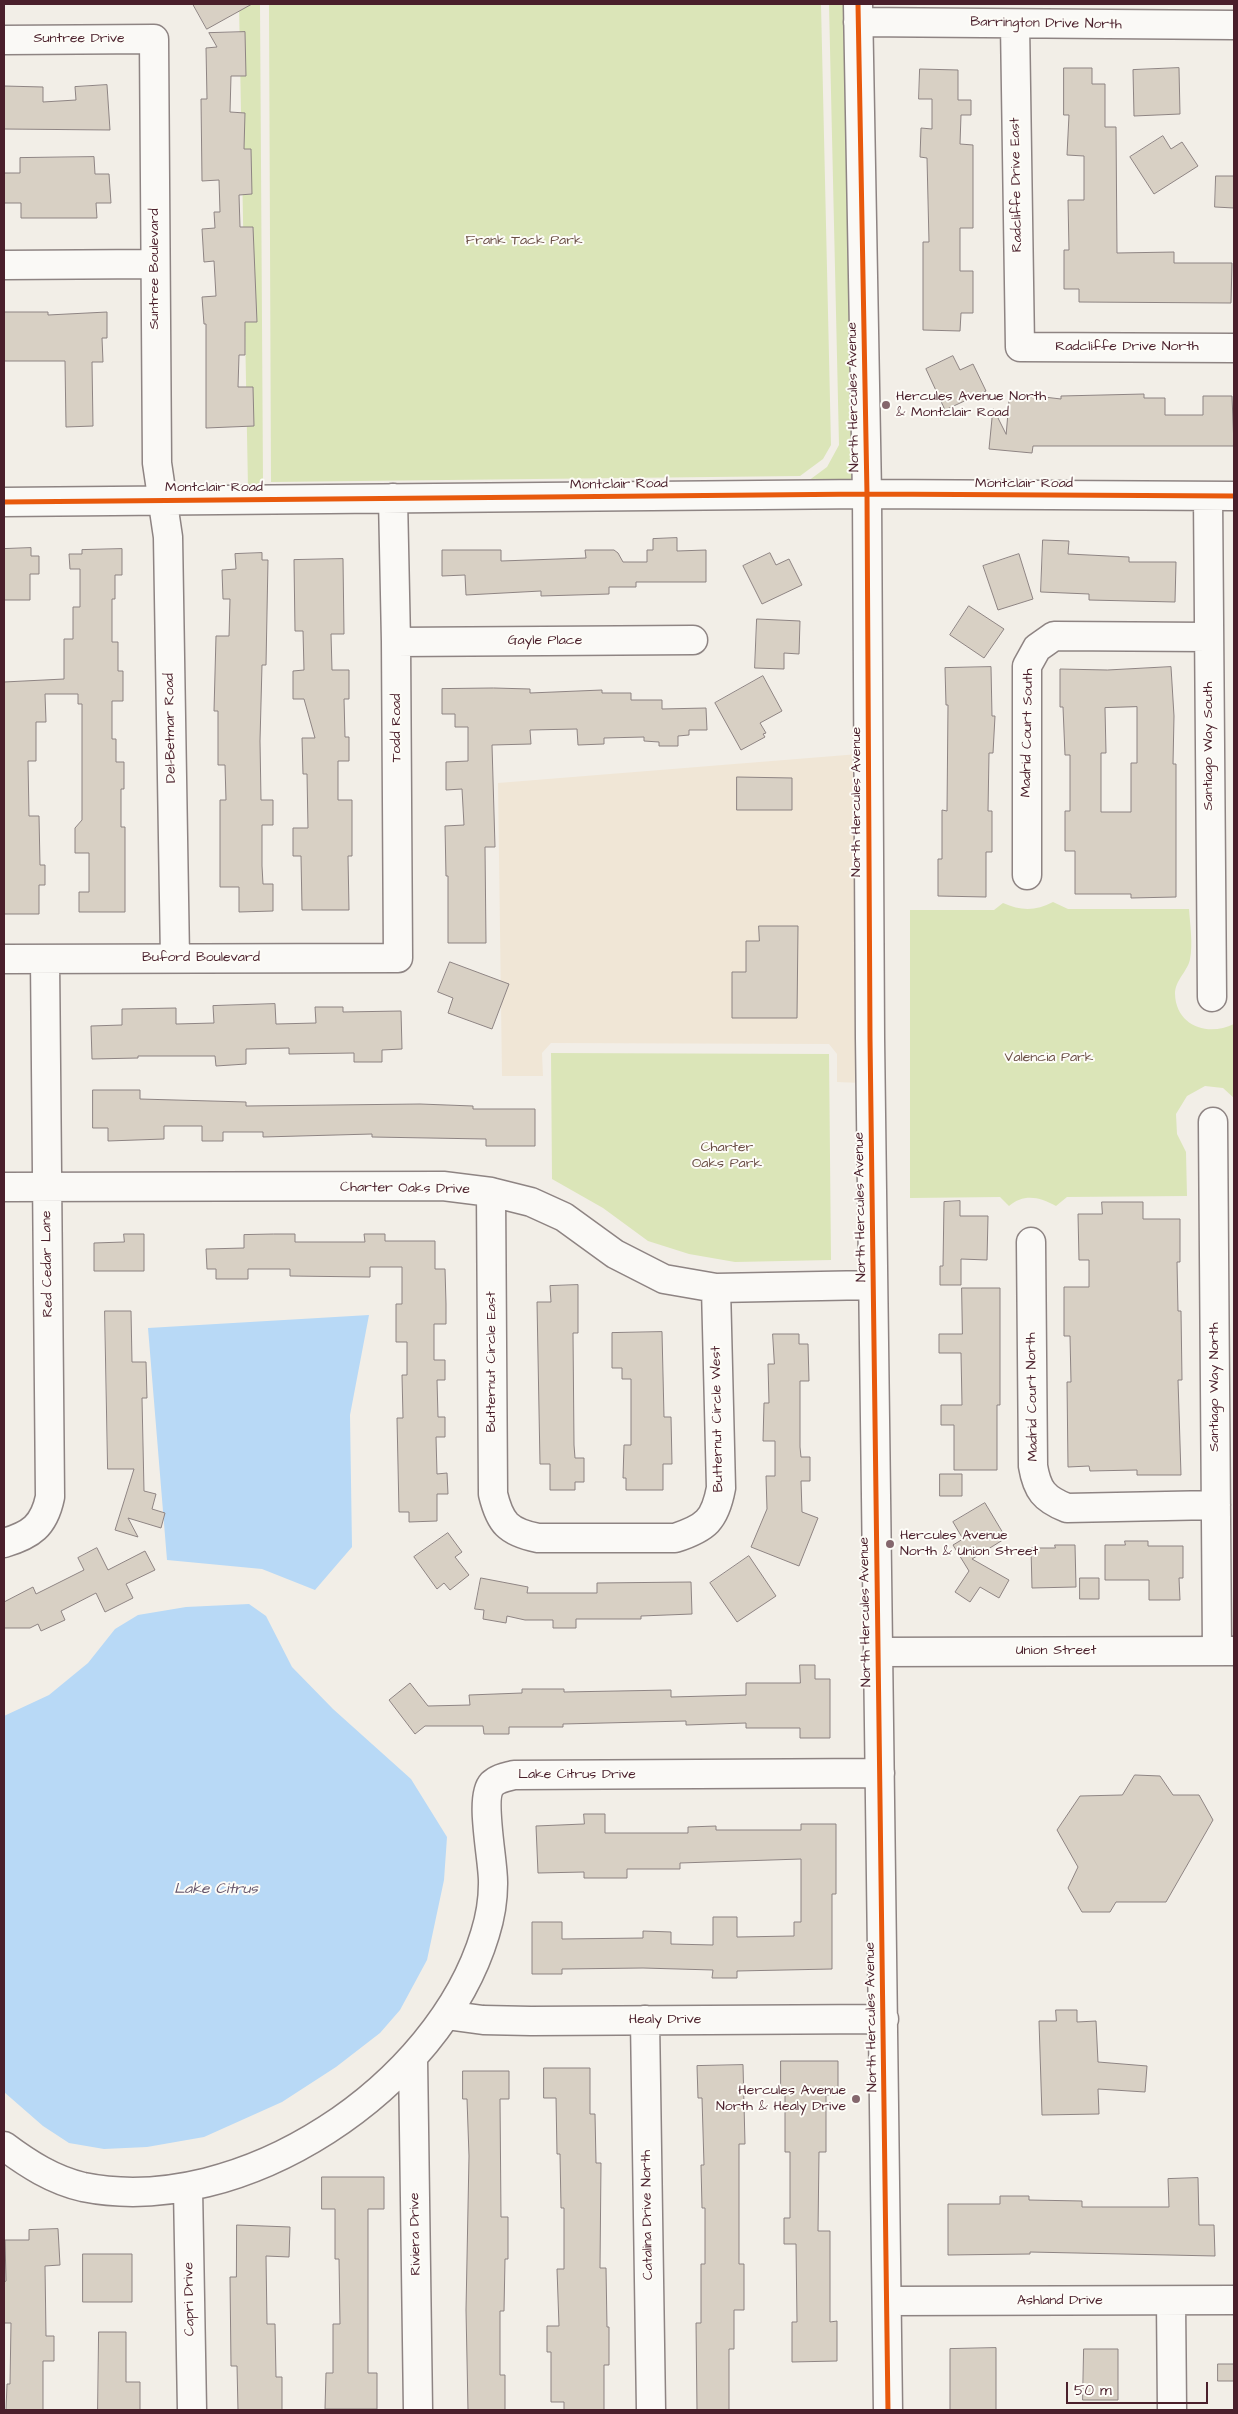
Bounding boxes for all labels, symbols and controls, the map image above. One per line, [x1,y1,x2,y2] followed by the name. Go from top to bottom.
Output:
[970,14,1122,34] street label: Barrington Drive North
[34,31,124,47] street label: Suntree Drive
[1007,118,1027,252] street label: Radcliffe Drive East
[147,208,163,330] street label: Suntree Boulevard
[465,233,583,249] park label: Frank Tack Park
[844,322,864,472] street label: North Hercules Avenue
[1055,339,1199,355] street label: Radcliffe Drive North
[896,389,1046,422] place label: Hercules Avenue North & Montclair Road
[880,399,892,411] marker: Hercules Avenue North & Montclair Road
[570,476,668,494] street label: Montclair Road
[975,476,1073,492] street label: Montclair Road
[165,480,263,496] street label: Montclair Road
[508,633,582,649] street label: Gayle Place
[1018,668,1038,798] street label: Madrid Court South
[162,673,180,783] street label: Del-Betmar Road
[1201,682,1217,810] street label: Santiago Way South
[389,694,405,762] street label: Todd Road
[849,727,865,877] street label: North Hercules Avenue
[142,950,260,966] street label: Buford Boulevard
[1005,1050,1093,1066] park label: Valencia Park
[851,1132,871,1282] street label: North Hercules Avenue
[692,1140,762,1172] park label: Charter Oaks Park
[340,1179,470,1199] street label: Charter Oaks Drive
[39,1210,57,1318] street label: Red Cedar Lane
[484,1291,500,1433] street label: Butternut Circle East
[1207,1322,1223,1452] street label: Santiago Way North
[1023,1332,1043,1462] street label: Madrid Court North
[708,1346,728,1492] street label: Butternut Circle West
[900,1528,1038,1560] place label: Hercules Avenue North & Union Street
[856,1537,876,1687] street label: North Hercules Avenue
[884,1538,896,1550] marker: Hercules Avenue North & Union Street
[1016,1643,1096,1659] street label: Union Street
[518,1767,636,1783] street label: Lake Citrus Drive
[174,1881,258,1899] water label: Lake Citrus
[862,1942,882,2092] street label: North Hercules Avenue
[629,2012,701,2028] street label: Healy Drive
[716,2083,846,2116] place label: Hercules Avenue North & Healy Drive
[850,2093,862,2105] marker: Hercules Avenue North & Healy Drive
[638,2150,658,2280] street label: Catalina Drive North
[407,2192,425,2276] street label: Riviera Drive
[181,2262,199,2336] street label: Capri Drive
[1017,2293,1103,2309] street label: Ashland Drive
[1068,2372,1210,2404] scale bar
[1074,2380,1112,2401] text: 50 m

